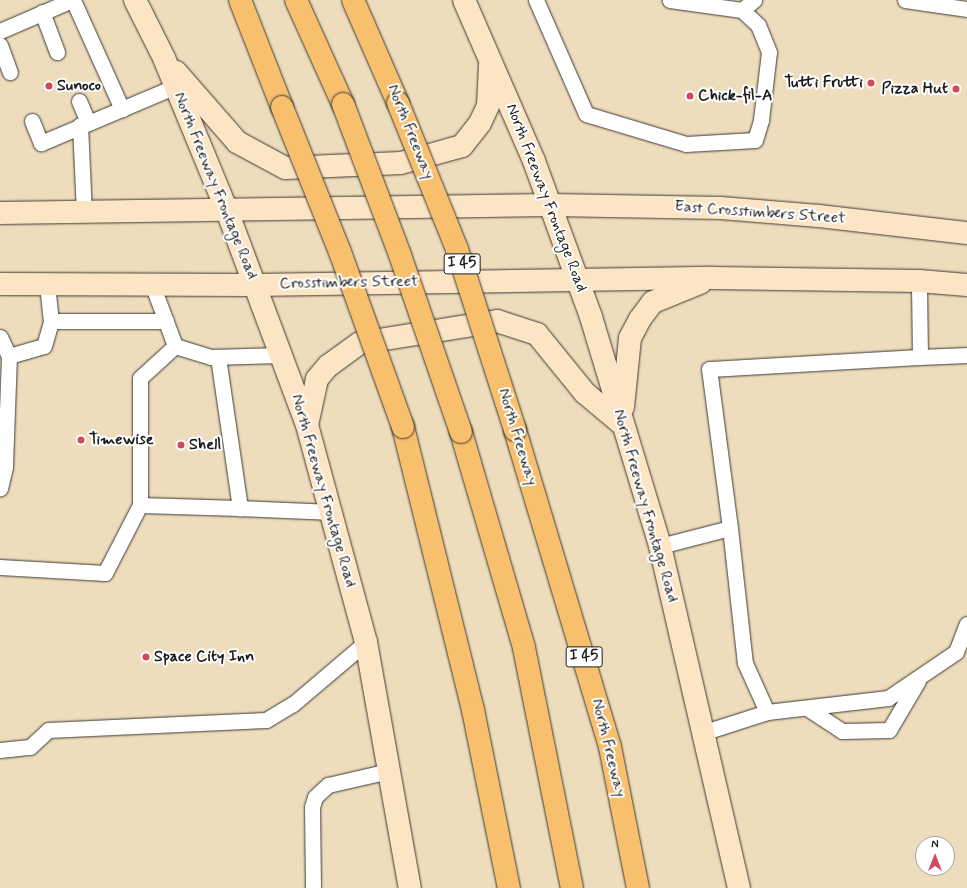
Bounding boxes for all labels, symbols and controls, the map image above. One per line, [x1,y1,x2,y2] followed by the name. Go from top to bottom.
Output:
[782,73,863,93] place label: Tutti Frutti
[57,76,101,96] place label: Sunoco
[866,78,876,88] marker: Tutti Frutti
[883,79,948,99] place label: Pizza Hut
[44,81,54,91] marker: Sunoco
[382,82,438,182] street label: North Freeway
[951,84,961,94] marker: Pizza Hut
[698,86,772,106] place label: Chick-fil-A
[169,90,261,282] street label: North Freeway Frontage Road
[685,91,695,101] marker: Chick-fil-A
[501,101,591,295] street label: North Freeway Frontage Road
[674,197,846,229] street label: East Crosstimbers Street
[443,251,481,277] road number: I 45
[280,272,418,294] street label: Crosstimbers Street
[493,386,541,488] street label: North Freeway
[286,392,360,590] street label: North Freeway Frontage Road
[608,407,682,605] street label: North Freeway Frontage Road
[89,430,154,450] place label: Timewise
[76,435,86,445] marker: Timewise
[189,435,221,455] place label: Shell
[176,440,186,450] marker: Shell
[565,644,603,670] road number: I 45
[154,647,254,667] place label: Space City Inn
[141,652,151,662] marker: Space City Inn
[587,697,629,799] street label: North Freeway
[915,836,955,876] north arrow
[931,838,939,852] text: N

